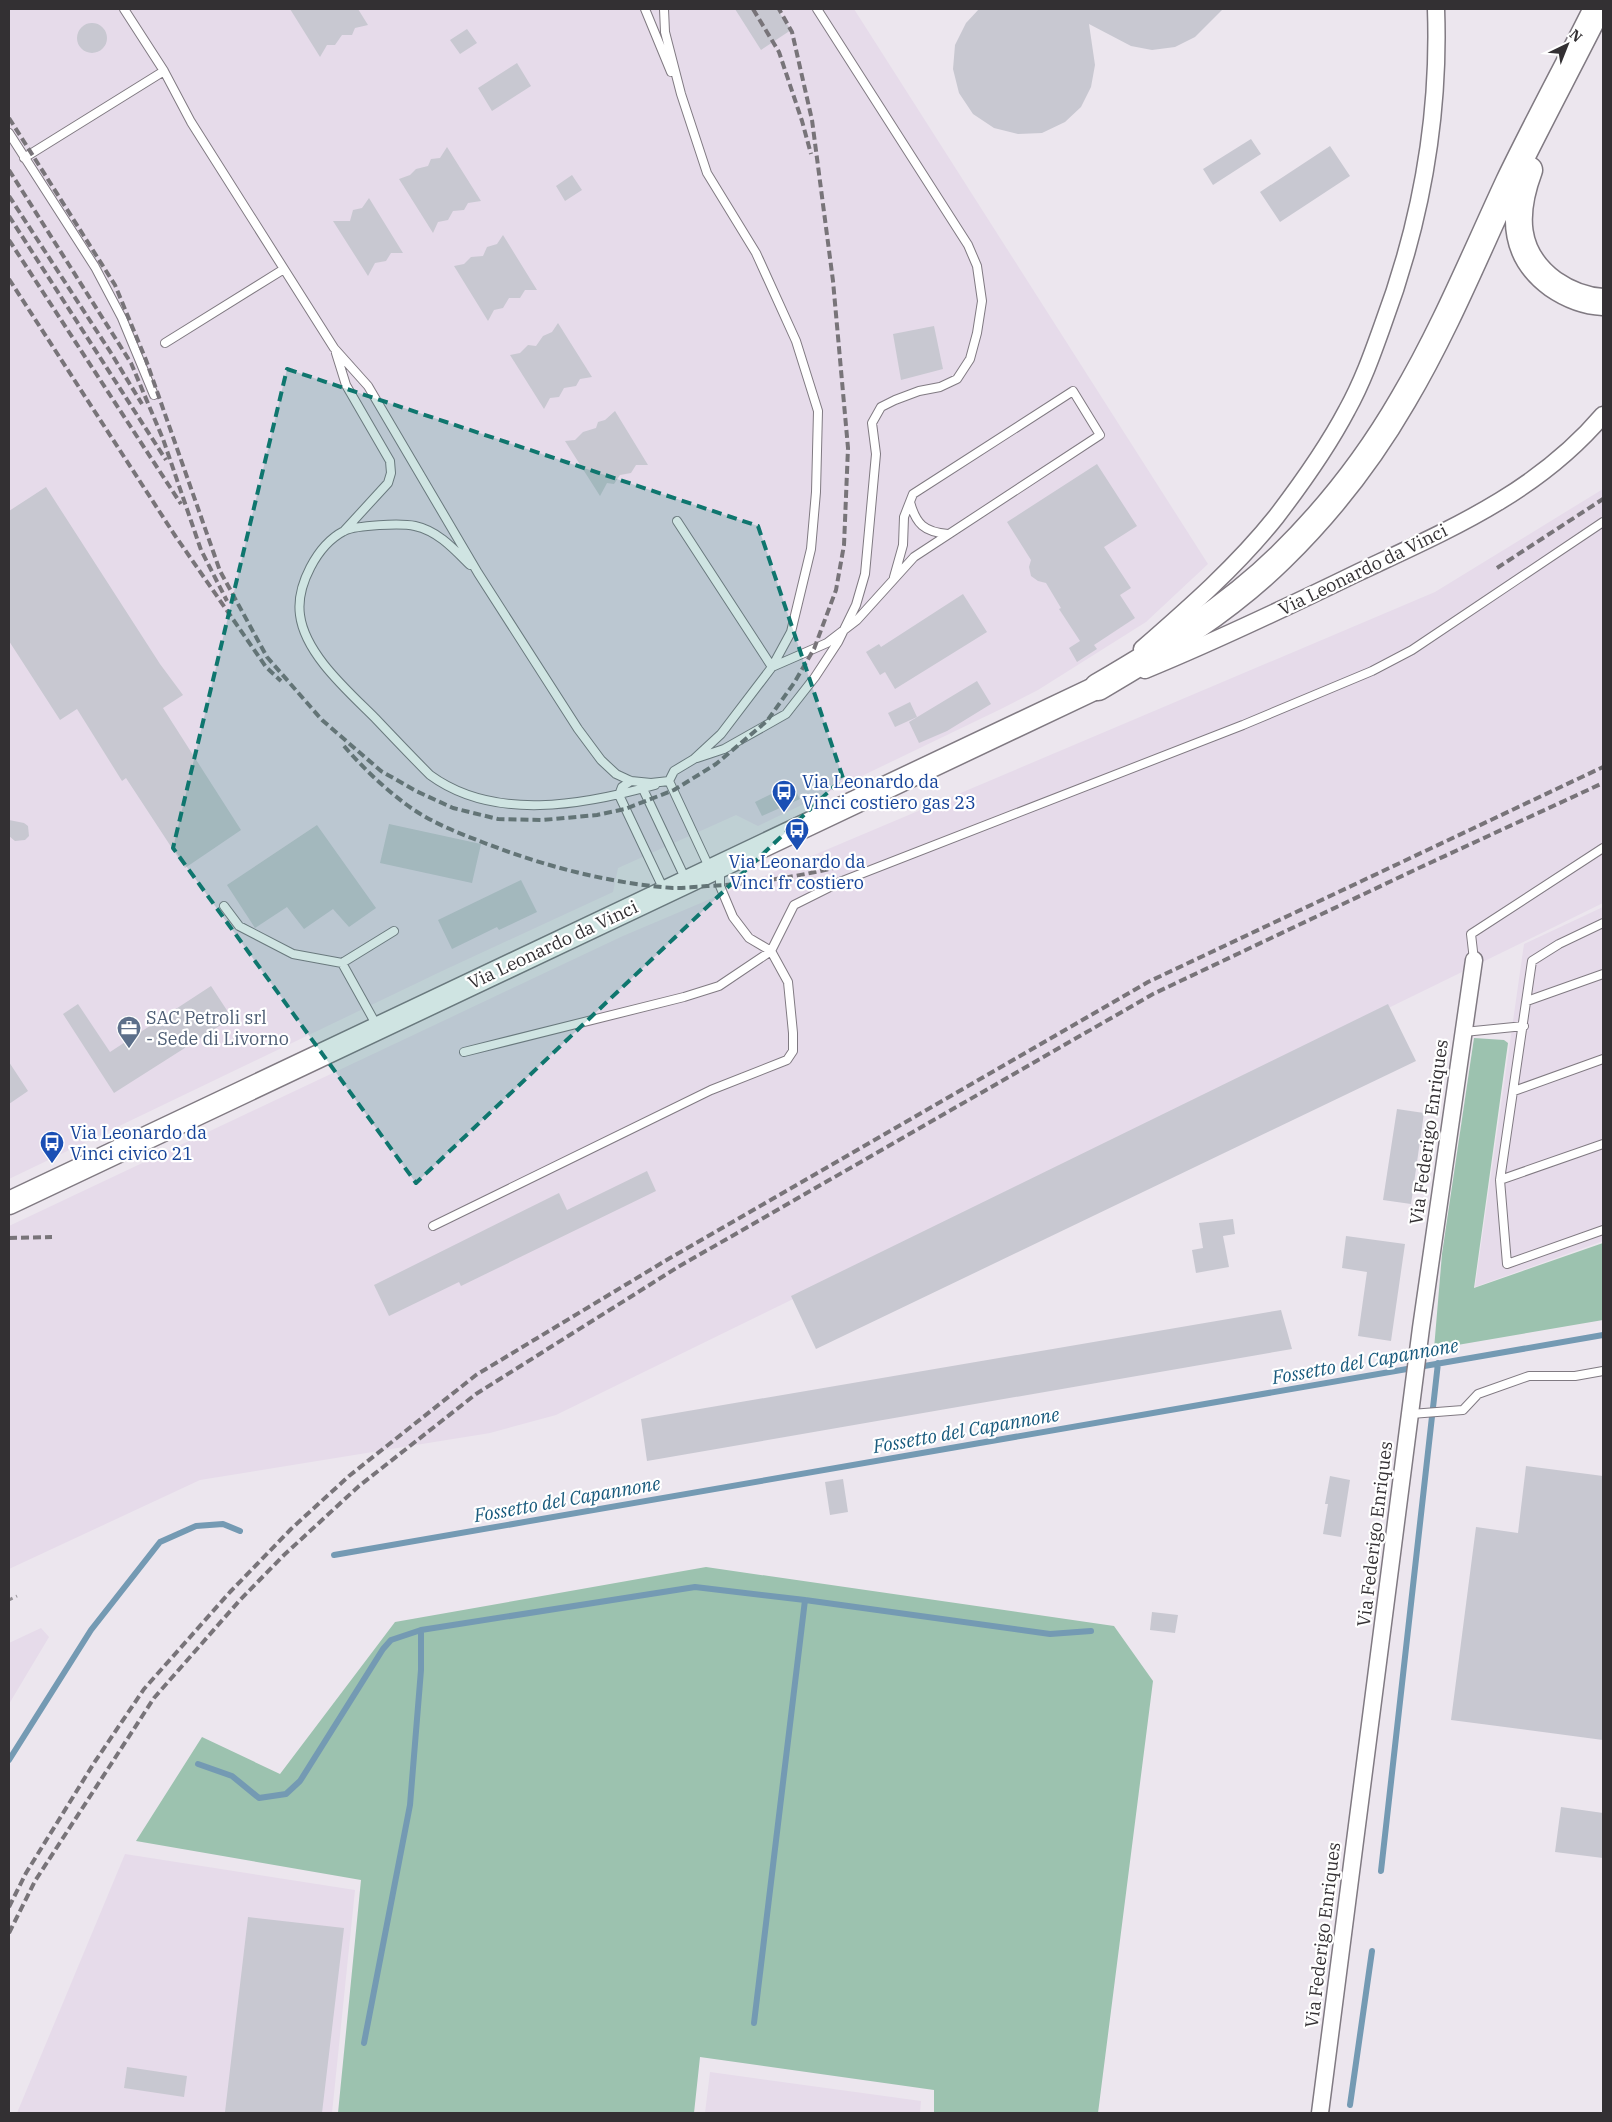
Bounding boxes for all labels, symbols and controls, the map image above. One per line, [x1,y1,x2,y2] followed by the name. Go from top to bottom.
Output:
[1542,20,1592,70] north arrow
[1566,25,1586,46] text: N
[1275,519,1451,620] street label: Via Leonardo da Vinci
[802,770,976,814] place label: Via Leonardo da Vinci costiero gas 23
[771,779,797,813] bus stop icon: Via Leonardo da Vinci costiero gas 23
[784,817,810,851] bus stop icon: Via Leonardo da Vinci fr costiero
[728,850,866,894] place label: Via Leonardo da Vinci fr costiero
[464,895,642,994] street label: Via Leonardo da Vinci
[146,1006,289,1050] place label: SAC Petroli srl - Sede di Livorno
[116,1015,142,1049] office icon: SAC Petroli srl - Sede di Livorno
[1404,1038,1453,1226] street label: Via Federigo Enriques
[70,1121,207,1165] place label: Via Leonardo da Vinci civico 21
[39,1130,65,1164] bus stop icon: Via Leonardo da Vinci civico 21
[1269,1333,1461,1389] water label: Fossetto del Capannone
[870,1402,1062,1458] water label: Fossetto del Capannone
[1352,1440,1397,1628] street label: Via Federigo Enriques
[471,1471,663,1527] water label: Fossetto del Capannone
[1300,1841,1345,2029] street label: Via Federigo Enriques

